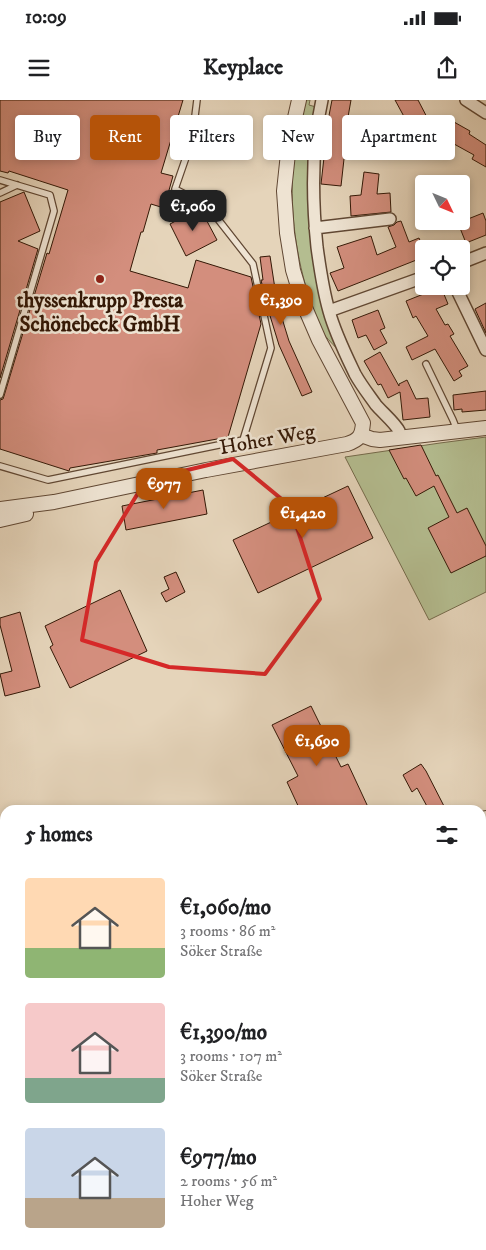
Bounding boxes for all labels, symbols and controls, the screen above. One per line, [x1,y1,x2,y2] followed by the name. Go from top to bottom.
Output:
[25,6,67,29] text: 10:09
[25,54,53,82] icon: menu
[203,54,283,81] text: Keyplace
[433,54,461,82] icon: share
[15,115,80,160] chip: Buy
[90,115,160,160] chip: Rent
[170,115,253,160] chip: Filters
[263,115,332,160] chip: New
[342,115,455,160] chip: Apartment
[415,175,470,230] north arrow
[415,175,470,295] map controls
[152,190,234,232] pin: €1,060
[170,196,216,216] text: €1,060
[415,240,470,295] button: locate
[94,273,106,285] marker: thyssenkrupp Presta Schönebeck GmbH
[240,284,322,326] pin: €1,390
[17,288,184,338] place label: thyssenkrupp Presta Schönebeck GmbH
[260,290,302,310] text: €1,390
[217,419,318,461] street label: Hoher Weg
[134,468,194,510] pin: €977
[147,474,181,494] text: €977
[262,496,344,539] pin: €1,420
[280,503,326,523] text: €1,420
[276,724,358,767] pin: €1,690
[295,731,339,751] text: €1,690
[433,821,461,849] icon: filters
[25,822,93,848] text: 5 homes
[180,895,271,921] text: €1,060/mo
[65,898,125,958] icon: home
[180,921,275,941] text: 3 rooms · 86 m²
[180,941,262,961] text: Söker Straße
[180,1020,267,1046] text: €1,390/mo
[65,1023,125,1083] icon: home
[180,1046,282,1066] text: 3 rooms · 107 m²
[180,1066,262,1086] text: Söker Straße
[180,1145,256,1171] text: €977/mo
[65,1148,125,1208] icon: home
[180,1171,277,1191] text: 2 rooms · 56 m²
[180,1191,254,1211] text: Hoher Weg

